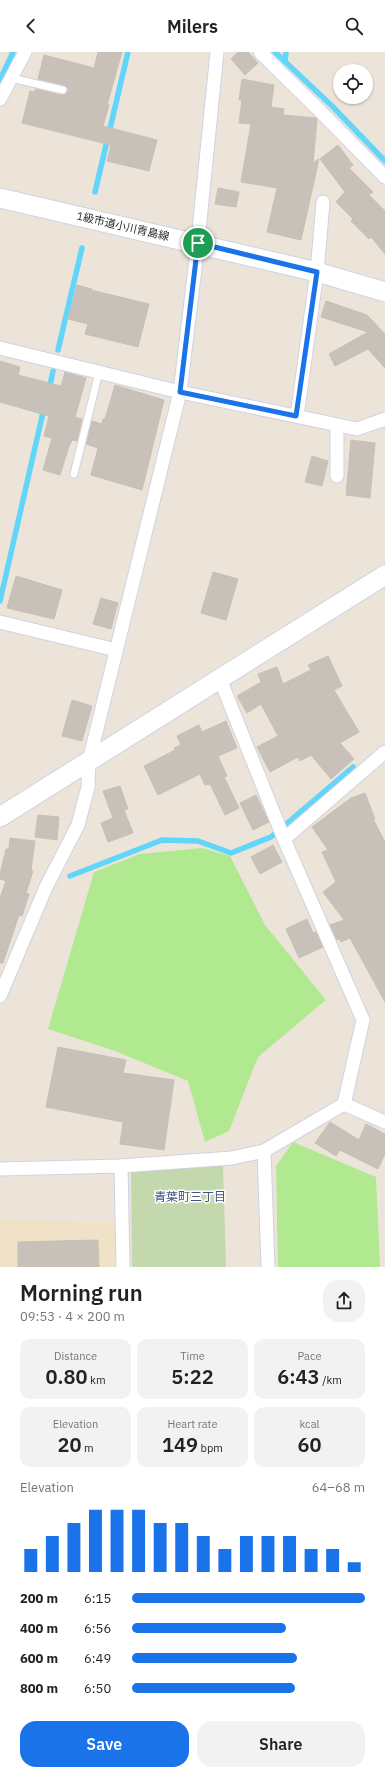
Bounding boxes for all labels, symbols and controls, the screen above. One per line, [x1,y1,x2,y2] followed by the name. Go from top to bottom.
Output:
[20,15,42,37] icon: back
[167,15,218,38] text: Milers
[343,15,365,37] icon: search
[333,64,373,104] map controls
[333,64,373,104] button: locate
[75,209,171,243] street label: 1級市道小川青島線
[181,226,215,260] pin
[187,232,209,254] icon: arrive
[154,1189,226,1204] district label: 青葉町三丁目
[20,1278,143,1307] text: Morning run
[323,1280,365,1322] button: share
[20,1308,125,1325] text: 09:53 · 4 × 200 m
[54,1349,97,1363] text: Distance
[180,1349,205,1363] text: Time
[298,1349,321,1363] text: Pace
[46,1363,87,1390] text: 0.80
[171,1363,214,1390] text: 5:22
[277,1363,320,1390] text: 6:43
[87,1373,105,1387] text: km
[320,1373,342,1387] text: /km
[53,1417,98,1431] text: Elevation
[168,1417,217,1431] text: Heart rate
[299,1417,320,1431] text: kcal
[57,1431,81,1458] text: 20
[162,1431,198,1458] text: 149
[298,1431,322,1458] text: 60
[81,1441,94,1455] text: m
[198,1441,223,1455] text: bpm
[20,1479,74,1496] text: Elevation
[312,1479,365,1496] text: 64–68 m
[20,1590,58,1607] text: 200 m
[84,1590,111,1607] text: 6:15
[20,1620,58,1637] text: 400 m
[84,1620,111,1637] text: 6:56
[20,1650,58,1667] text: 600 m
[84,1650,111,1667] text: 6:49
[20,1680,58,1697] text: 800 m
[84,1680,111,1697] text: 6:50
[20,1721,189,1767] button: Save
[197,1721,365,1767] button: Share

